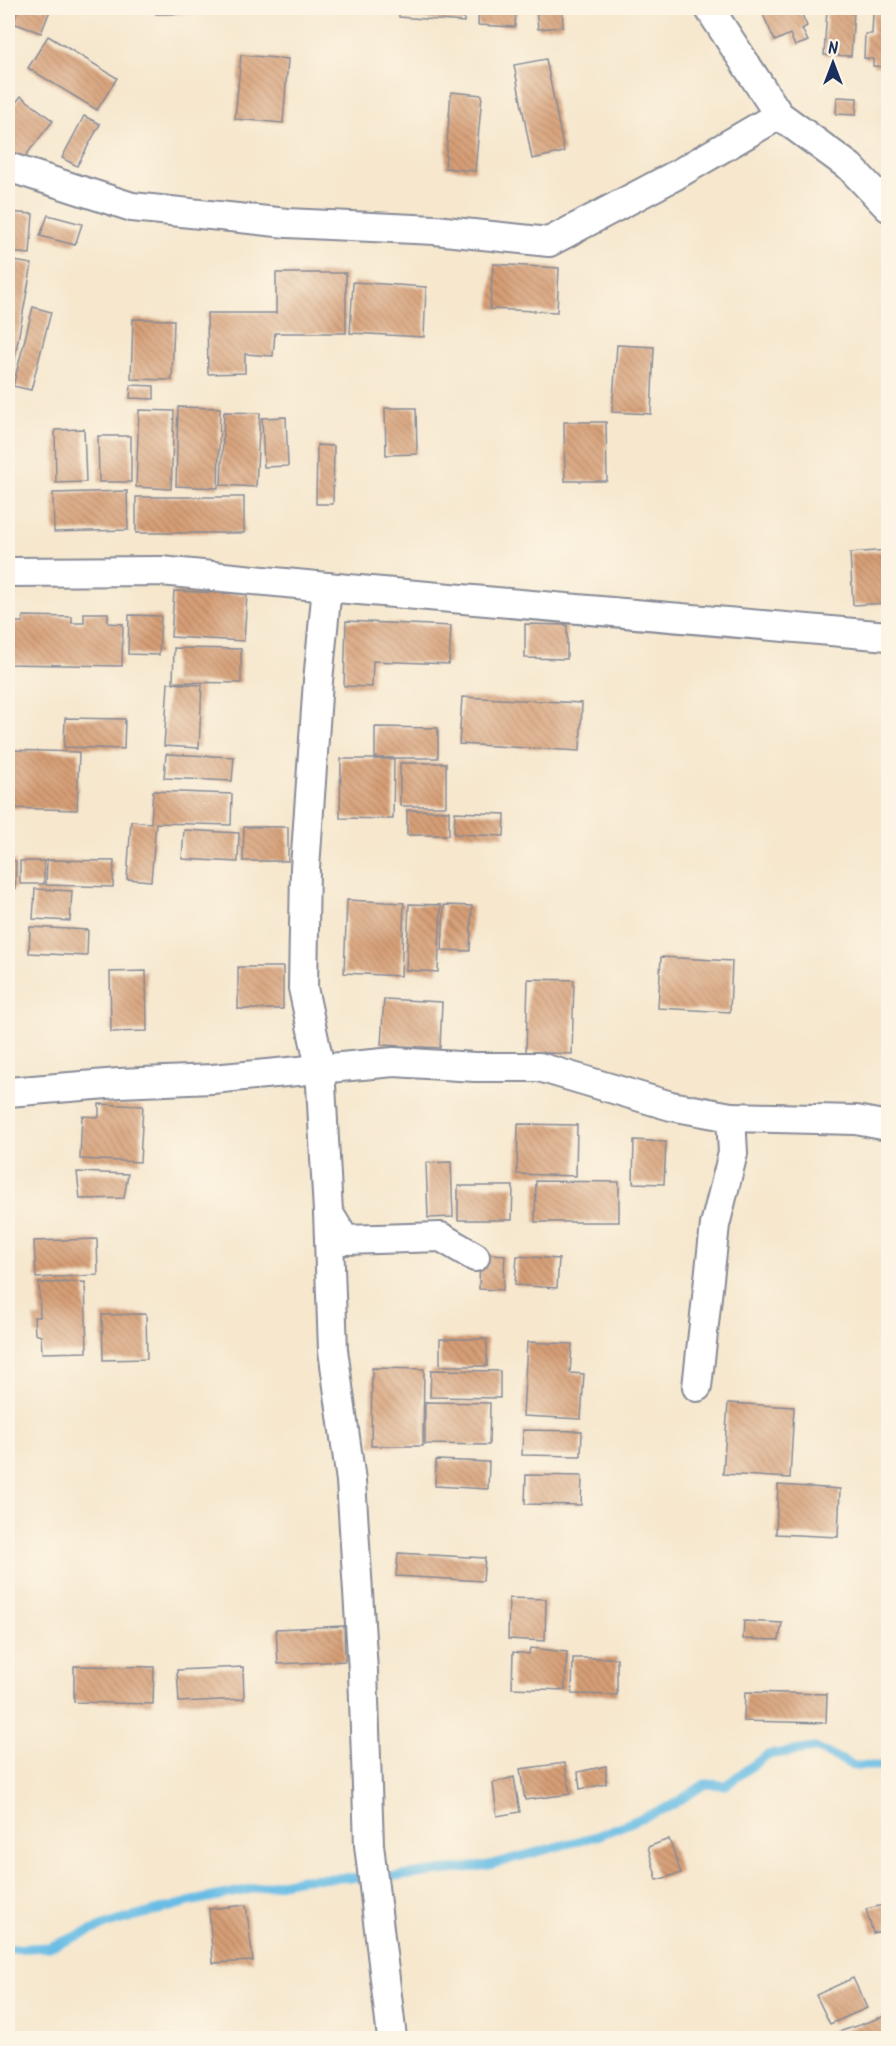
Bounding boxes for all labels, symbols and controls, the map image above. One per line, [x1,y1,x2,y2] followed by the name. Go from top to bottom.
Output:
[803,33,863,93] north arrow
[828,37,838,62] text: N

